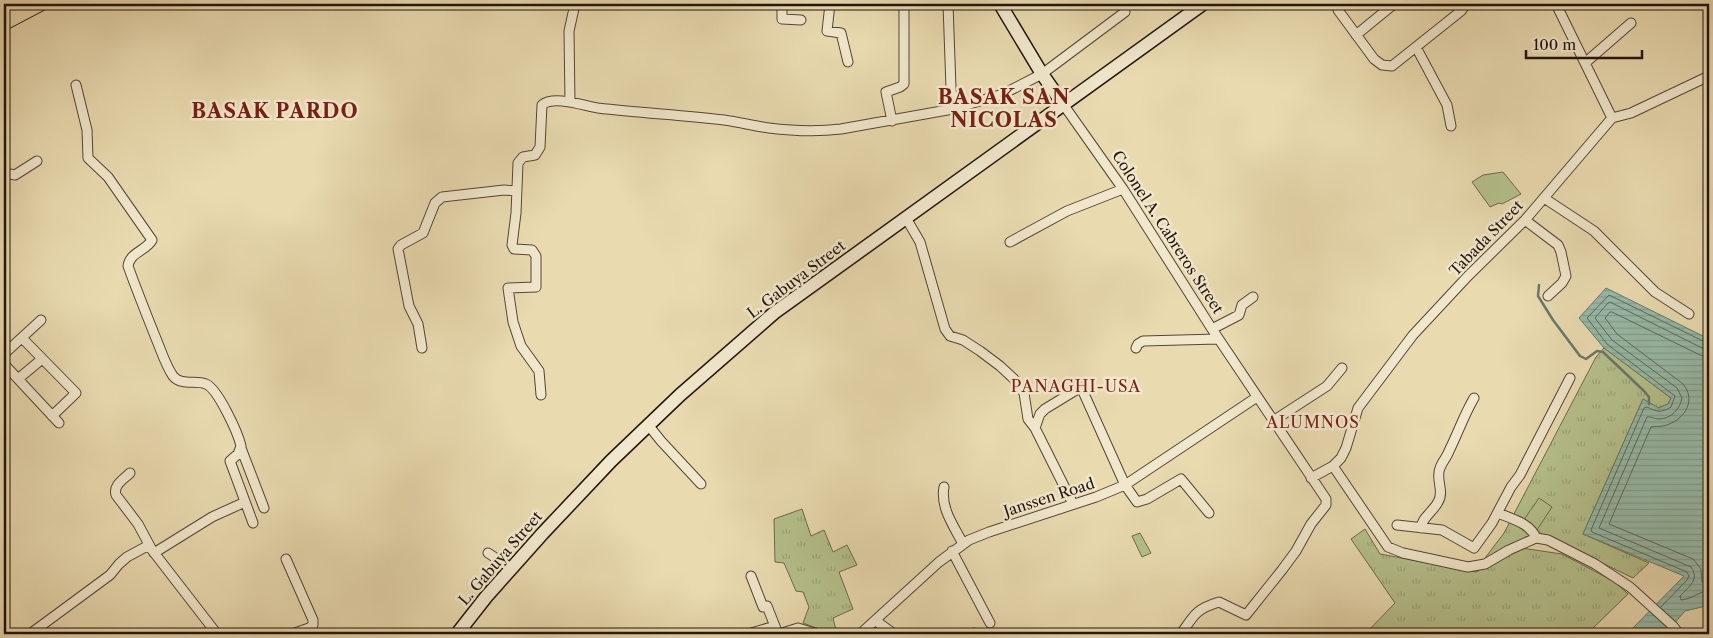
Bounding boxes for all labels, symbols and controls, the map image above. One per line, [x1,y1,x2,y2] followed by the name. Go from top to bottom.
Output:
[1526,28,1642,60] scale bar
[1533,35,1576,54] text: 100 m
[938,85,1070,132] district label: BASAK SAN NICOLAS
[191,99,359,123] district label: BASAK PARDO
[1108,147,1228,318] street label: Colonel A. Cabreros Street
[1445,196,1527,280] street label: Tabada Street
[743,235,849,322] street label: L. Gabuya Street
[1011,376,1141,396] district label: PANAGHI-USA
[1265,412,1360,432] district label: ALUMNOS
[999,473,1097,521] street label: Janssen Road
[454,507,546,609] street label: L. Gabuya Street

